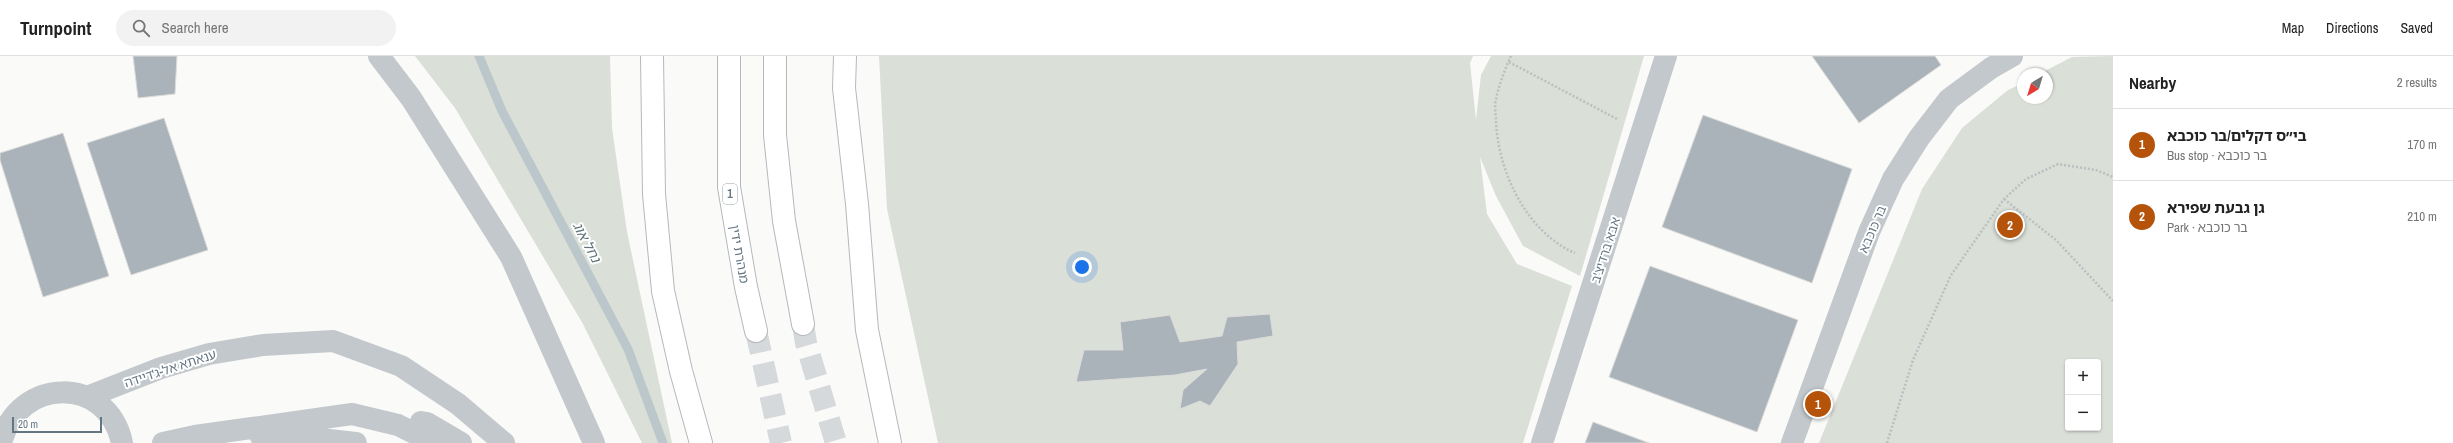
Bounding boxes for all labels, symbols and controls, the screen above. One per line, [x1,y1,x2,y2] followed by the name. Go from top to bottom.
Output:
[116,10,396,46] search box
[20,15,92,41] text: Turnpoint
[130,17,152,39] icon: search
[162,17,229,38] text: Search here
[2282,19,2304,37] text: Map
[2326,19,2378,37] text: Directions
[2400,19,2433,37] text: Saved
[2017,68,2053,104] north arrow
[2129,71,2176,94] text: Nearby
[2397,74,2437,91] text: 2 results
[2167,125,2307,146] text: בי״ס דקלים/בר כוכבא
[2139,136,2145,153] text: 1
[2407,136,2437,153] text: 170 m
[2167,147,2267,164] text: Bus stop · בר כוכבא
[723,184,737,204] road number: 1
[2167,197,2265,218] text: גן גבעת שפירא
[1855,203,1890,255] street label: בר כוכבא
[2139,208,2145,225] text: 2
[2407,208,2437,225] text: 210 m
[1997,210,2023,240] pin: 2
[1587,215,1624,285] street label: אבא ברדיצ'ב
[569,219,606,267] water label: נחל אוג
[2167,219,2248,236] text: Park · בר כוכבא
[726,224,753,285] street label: מנהרת ידין
[1072,257,1092,277] your location
[122,345,219,391] street label: ענאתא אל-ג'דיידה
[2065,359,2101,431] map controls
[2065,359,2101,395] button: +
[1805,389,1831,419] pin: 1
[2065,395,2101,431] button: −
[12,415,102,434] scale bar
[18,417,38,431] text: 20 m

